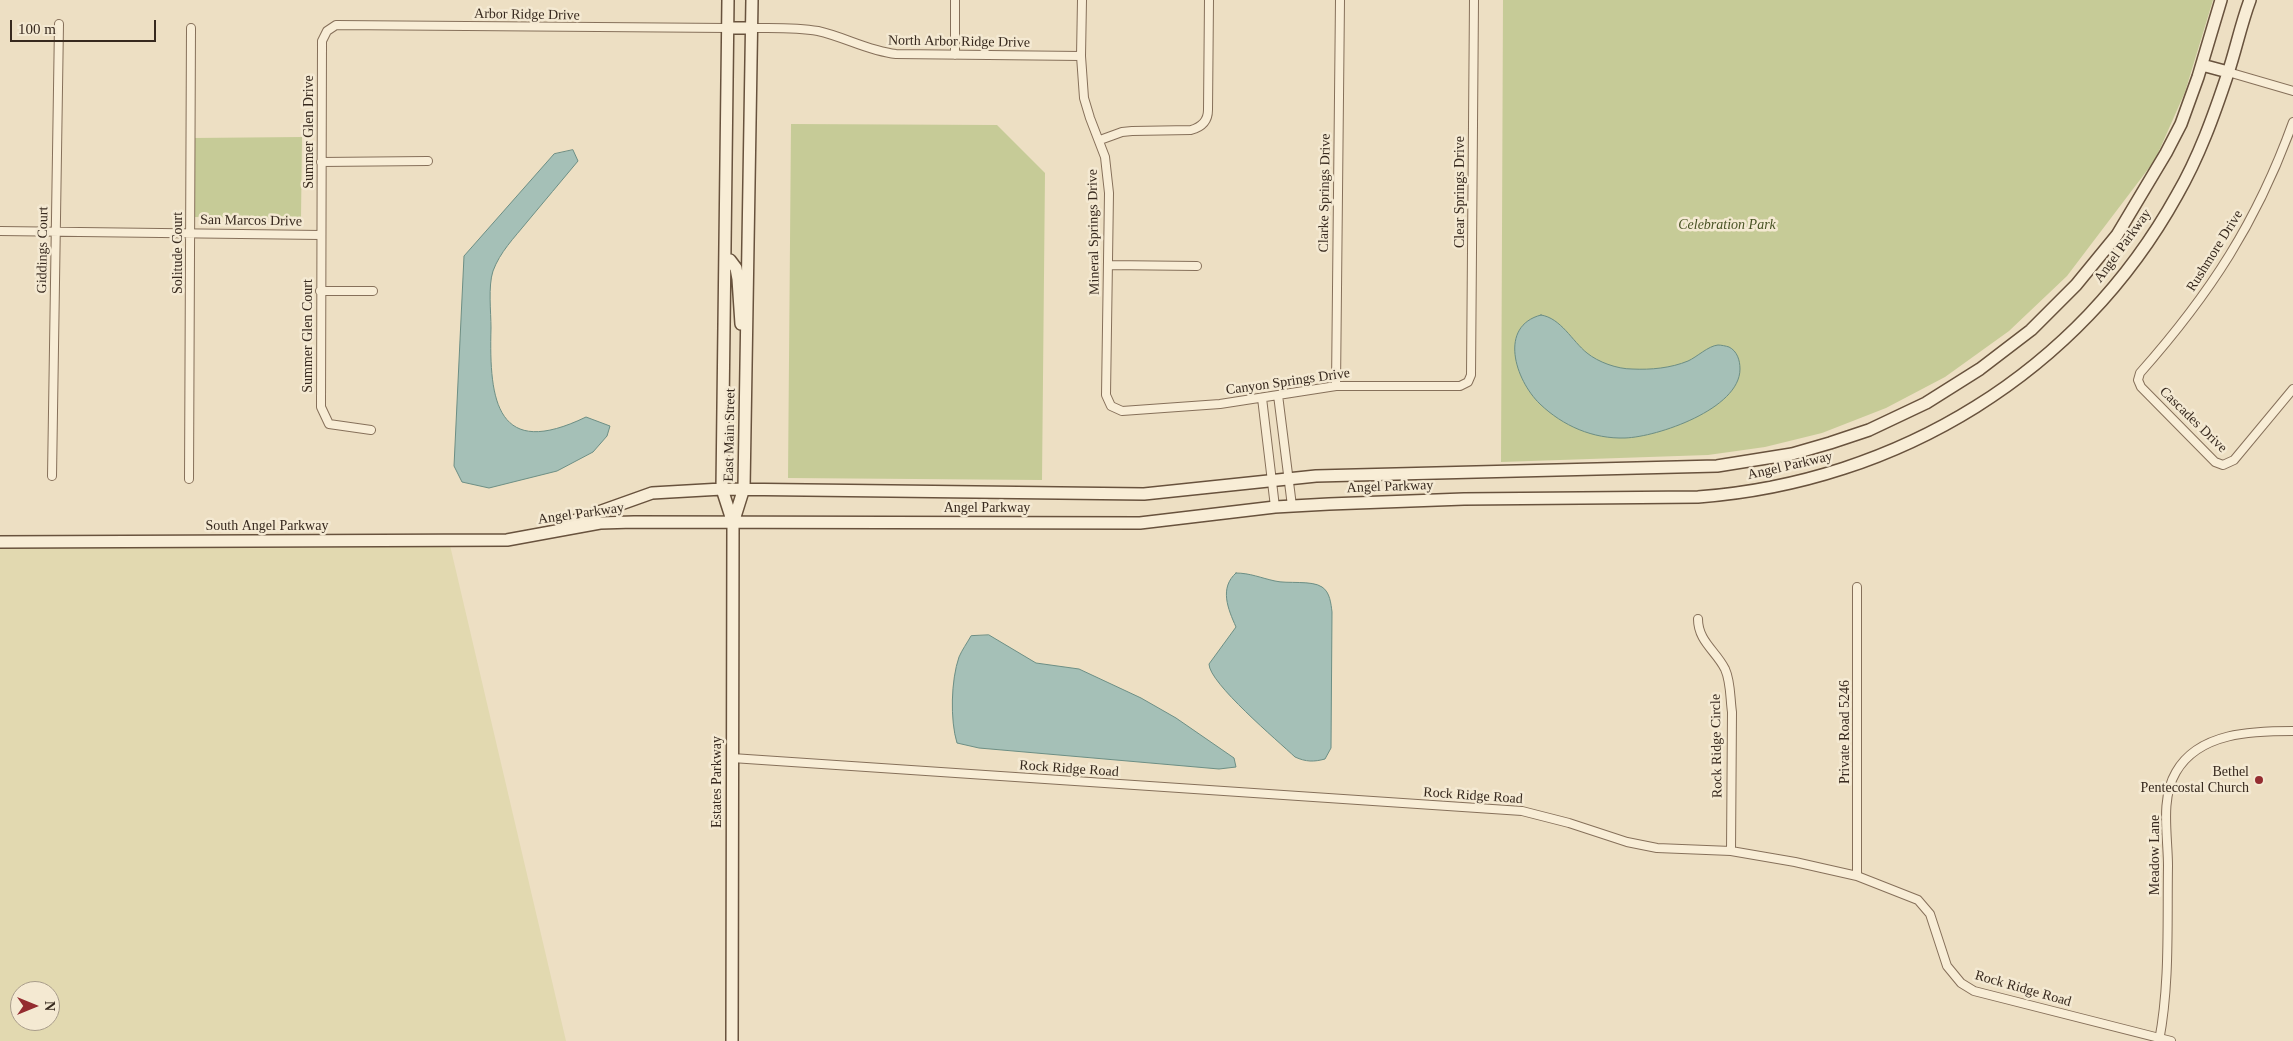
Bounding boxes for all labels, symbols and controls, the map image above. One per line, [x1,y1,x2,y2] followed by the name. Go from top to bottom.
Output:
[474,6,580,24] street label: Arbor Ridge Drive
[12,10,159,42] scale bar
[18,21,56,37] text: 100 m
[888,32,1030,52] street label: North Arbor Ridge Drive
[301,75,317,189] street label: Summer Glen Drive
[1316,133,1334,253] street label: Clarke Springs Drive
[1452,136,1468,248] street label: Clear Springs Drive
[1085,169,1103,295] street label: Mineral Springs Drive
[34,206,52,294] street label: Giddings Court
[2091,206,2155,286] street label: Angel Parkway
[2183,207,2247,295] street label: Rushmore Drive
[170,212,186,294] street label: Solitude Court
[200,212,302,230] street label: San Marcos Drive
[1678,217,1776,233] park label: Celebration Park
[300,279,316,393] street label: Summer Glen Court
[1225,365,1351,399] street label: Canyon Springs Drive
[2156,384,2230,456] street label: Cascades Drive
[721,388,739,482] street label: East Main Street
[1746,448,1834,484] street label: Angel Parkway
[1346,477,1434,497] street label: Angel Parkway
[537,500,625,528] street label: Angel Parkway
[944,500,1030,516] street label: Angel Parkway
[206,518,328,534] street label: South Angel Parkway
[1837,680,1853,784] street label: Private Road 5246
[1708,694,1726,798] street label: Rock Ridge Circle
[709,736,725,828] street label: Estates Parkway
[1019,757,1119,781] street label: Rock Ridge Road
[2141,764,2249,796] place label: Bethel Pentecostal Church
[2253,774,2265,786] marker: Bethel Pentecostal Church
[1423,784,1523,808] street label: Rock Ridge Road
[2147,815,2163,895] street label: Meadow Lane
[1973,967,2073,1011] street label: Rock Ridge Road
[10,981,60,1031] north arrow
[42,1001,57,1011] text: N

